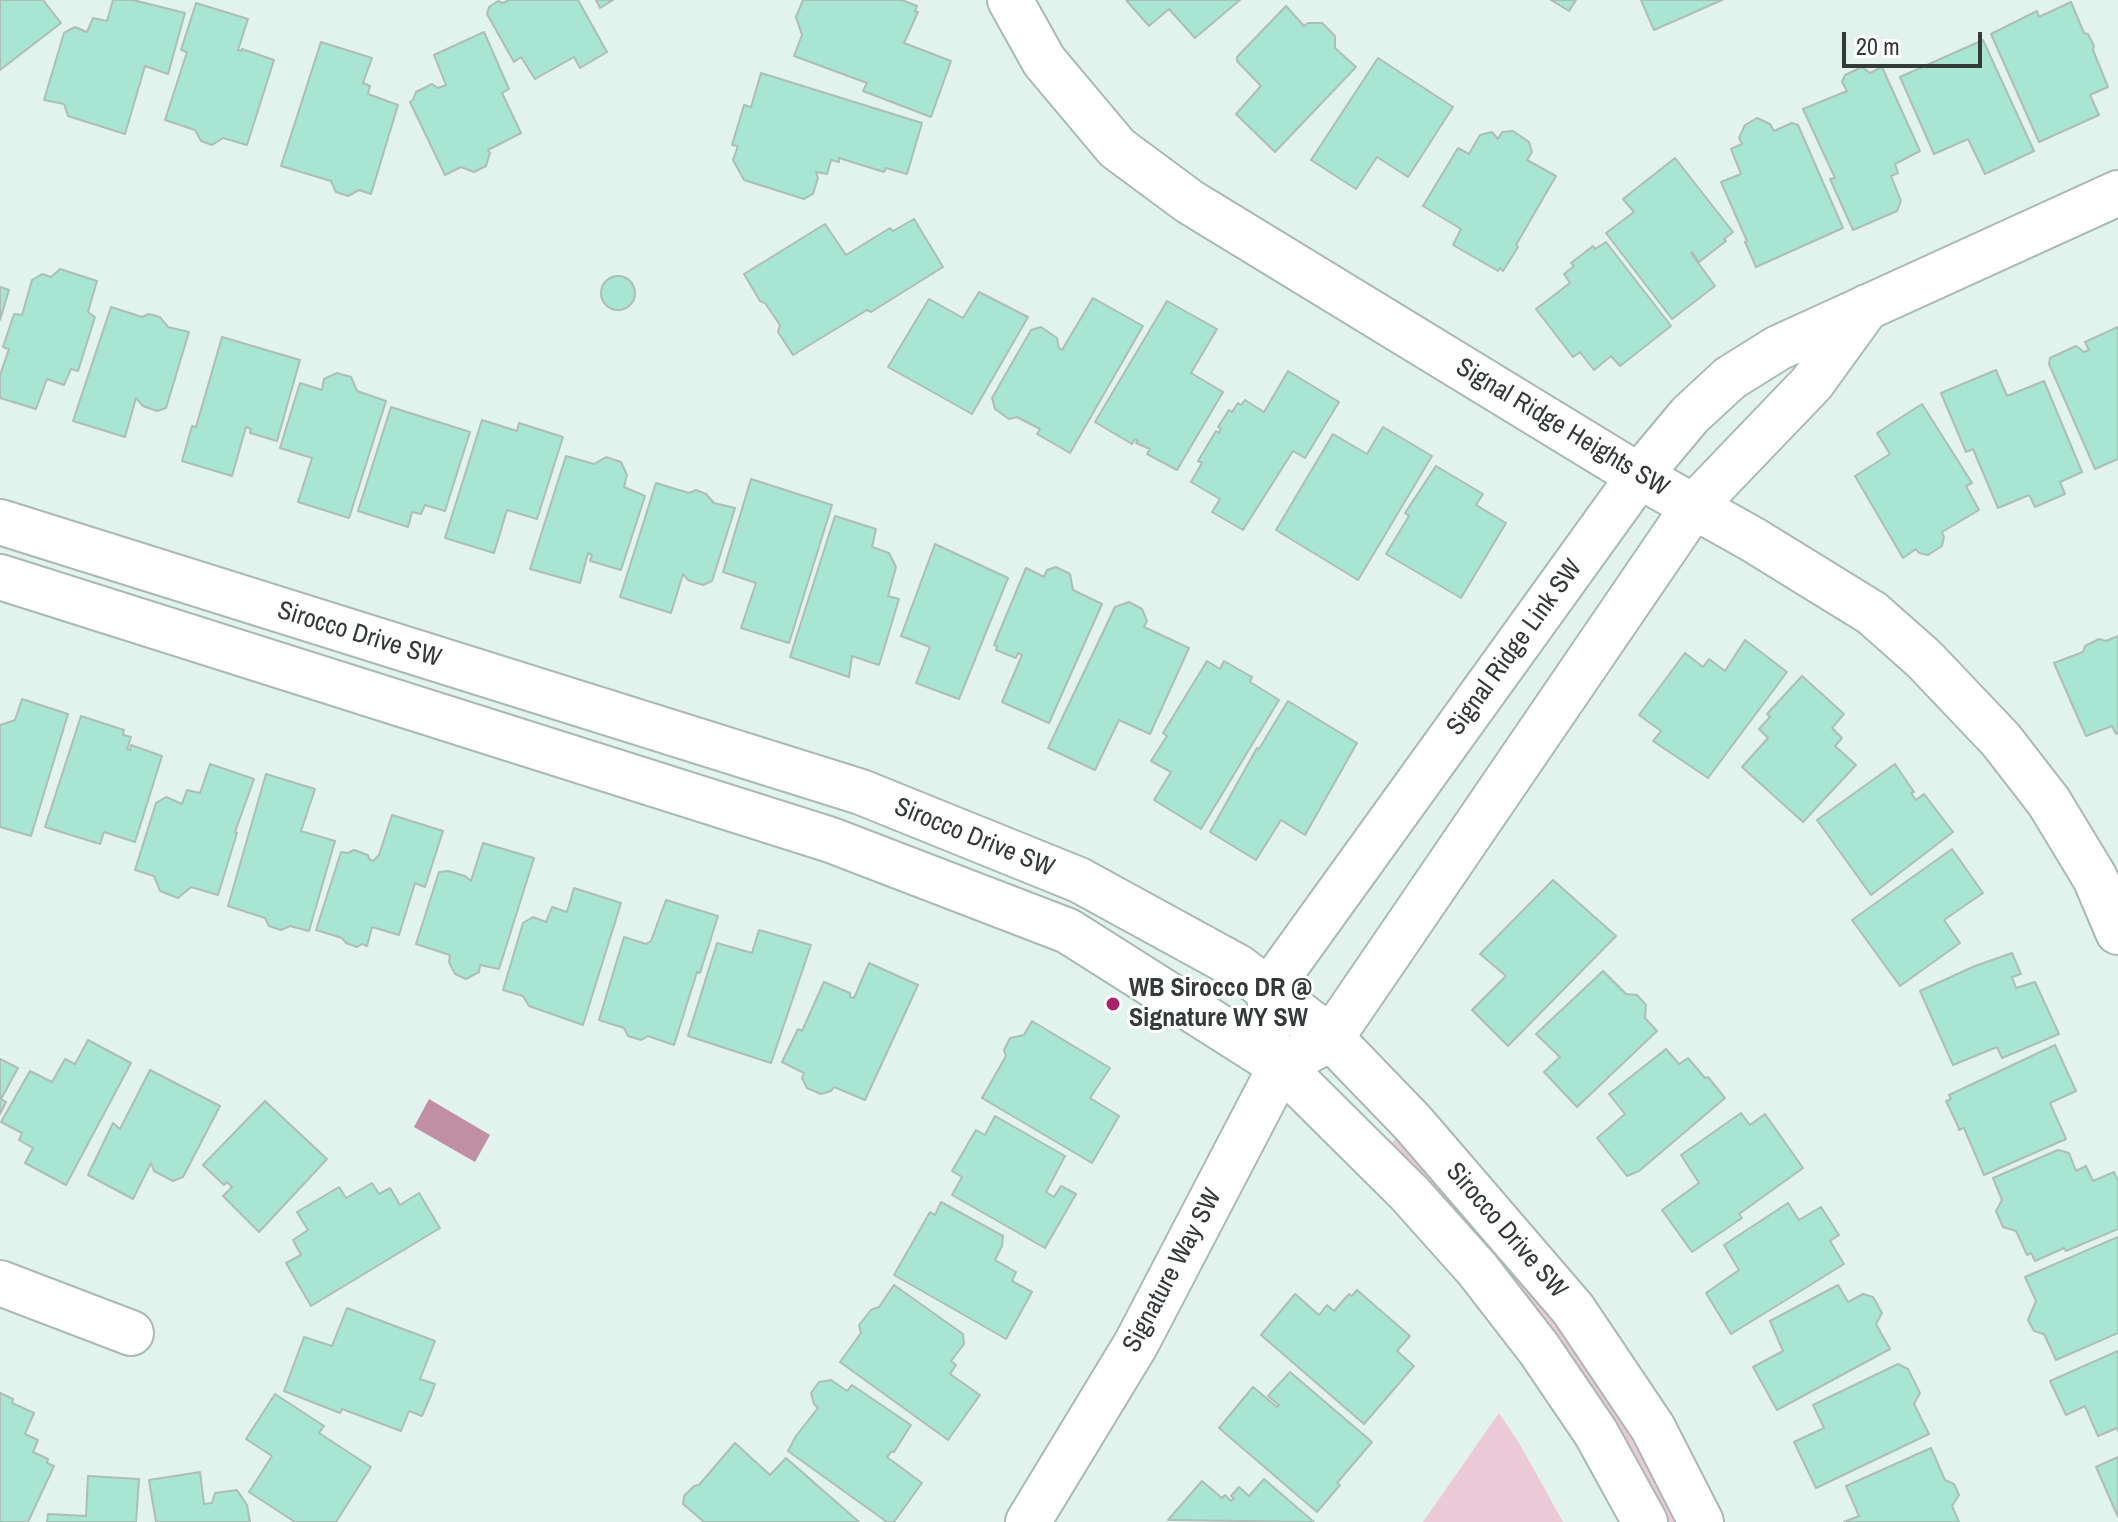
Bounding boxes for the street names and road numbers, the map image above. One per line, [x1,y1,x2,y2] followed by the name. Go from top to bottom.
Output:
[1450,352,1674,504] street label: Signal Ridge Heights SW
[1441,554,1589,742] street label: Signal Ridge Link SW
[273,595,445,675] street label: Sirocco Drive SW
[890,792,1058,884] street label: Sirocco Drive SW
[1439,1157,1573,1305] street label: Sirocco Drive SW
[1117,1184,1229,1358] street label: Signature Way SW

